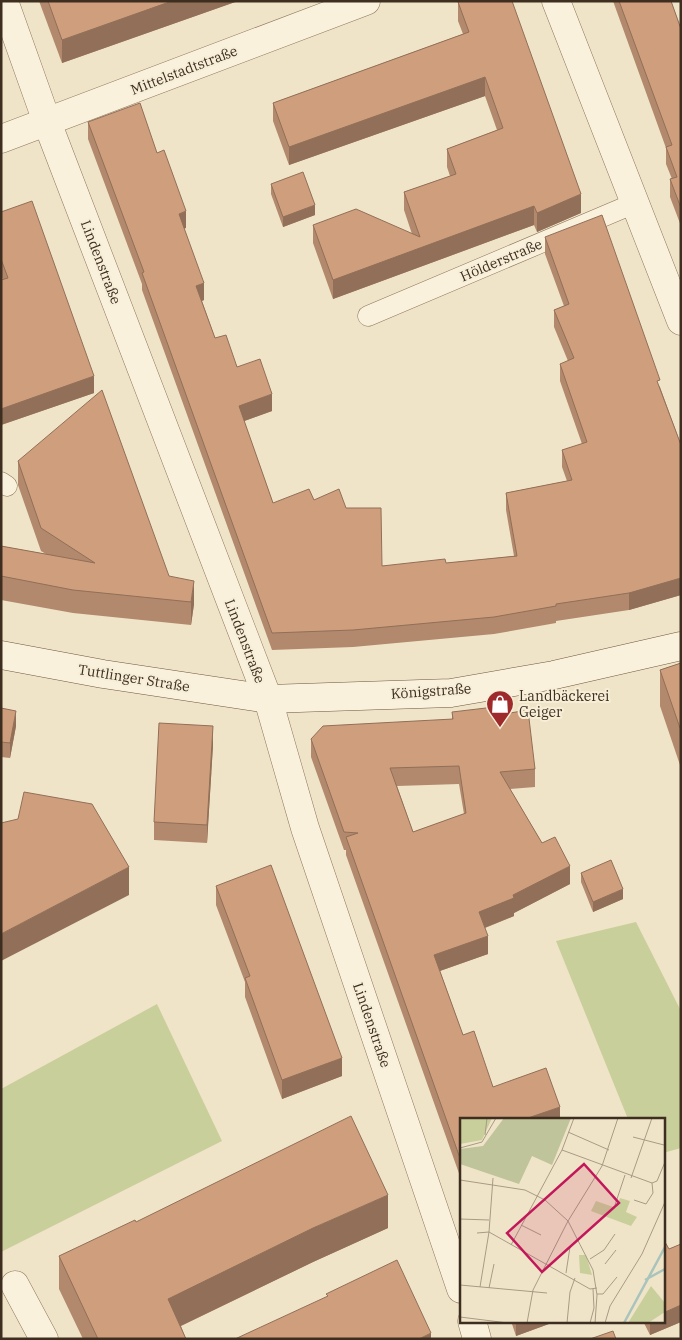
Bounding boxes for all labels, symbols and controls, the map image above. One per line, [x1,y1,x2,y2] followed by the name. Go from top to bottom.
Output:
[128,41,240,99] street label: Mittelstadtstraße
[77,217,125,307] street label: Lindenstraße
[457,235,545,285] street label: Hölderstraße
[221,596,269,686] street label: Lindenstraße
[77,660,191,696] street label: Tuttlinger Straße
[390,679,472,703] street label: Königstraße
[519,687,609,721] place label: Landbäckerei Geiger
[485,689,515,728] shop icon: Landbäckerei Geiger
[349,980,395,1070] street label: Lindenstraße
[460,1118,664,1322] inset map

